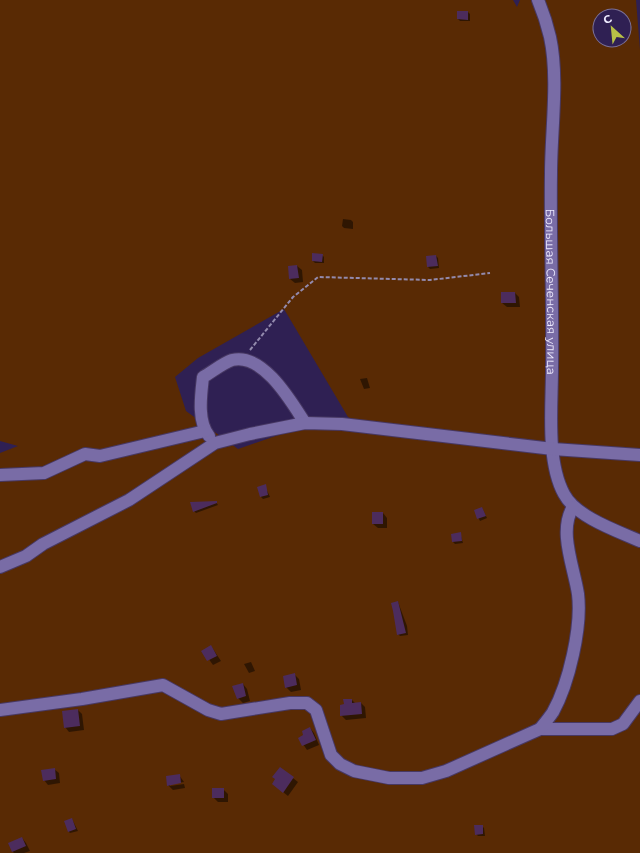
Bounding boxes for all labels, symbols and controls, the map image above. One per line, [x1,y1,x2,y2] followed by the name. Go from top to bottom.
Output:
[592,8,632,48] north arrow
[601,11,614,27] text: С
[543,209,560,375] street label: Большая Сеченская улица

